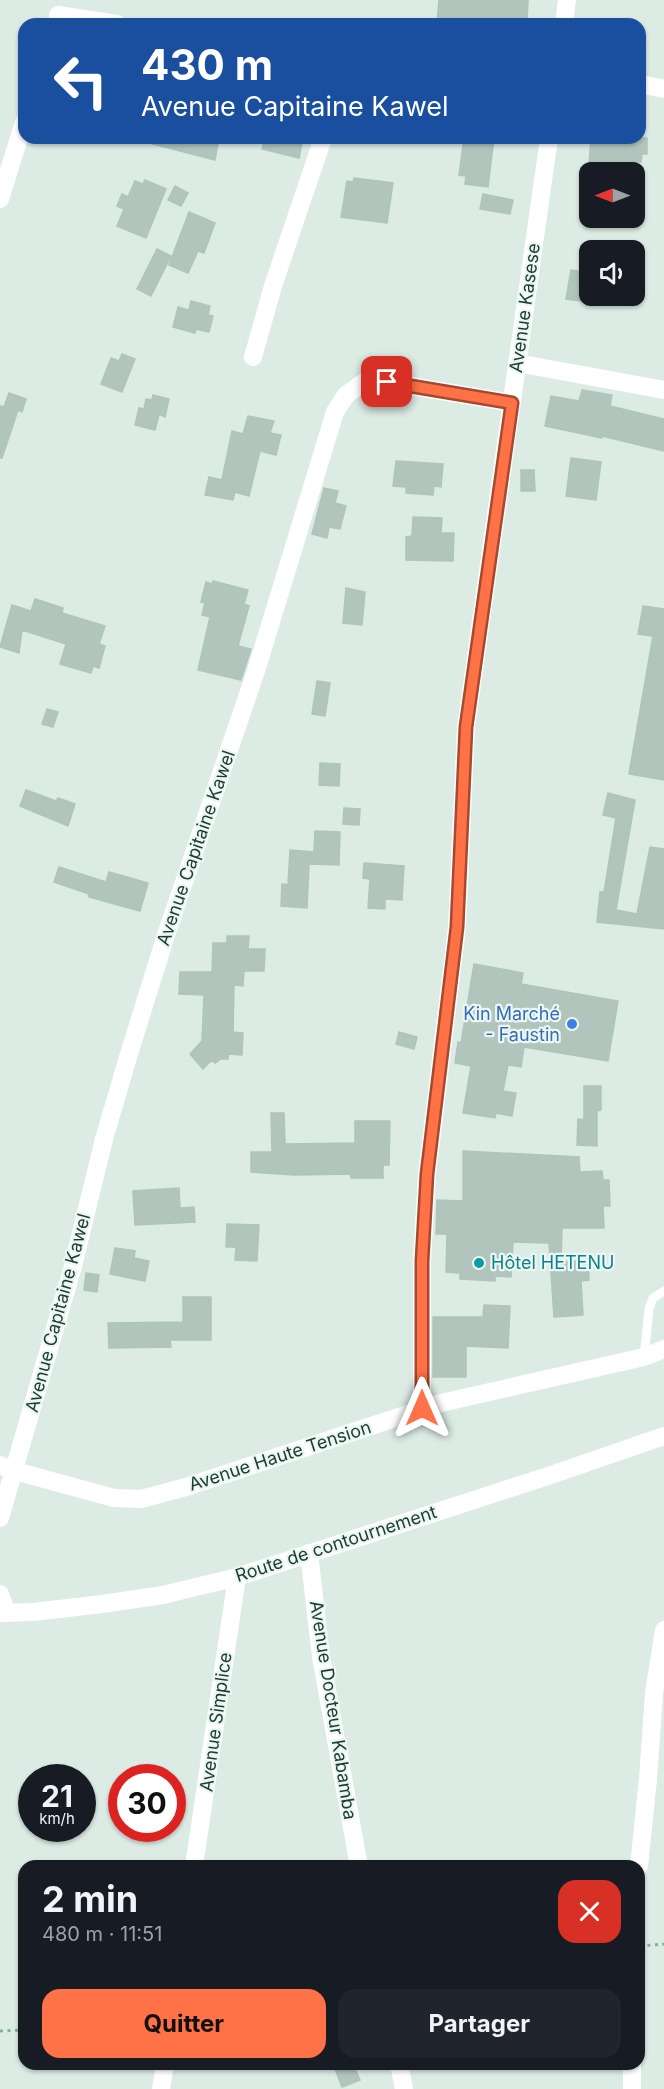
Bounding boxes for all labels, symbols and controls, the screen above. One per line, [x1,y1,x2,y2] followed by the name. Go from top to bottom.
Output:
[141,39,273,90] text: 430 m
[42,42,120,120] icon: left
[141,90,449,123] text: Avenue Capitaine Kawel
[579,162,645,228] north arrow
[579,162,645,306] map controls
[579,240,645,306] button: sound
[505,242,544,374] street label: Avenue Kasese
[361,356,412,407] pin
[370,365,403,398] icon: arrive
[152,747,239,948] street label: Avenue Capitaine Kawel
[463,1003,560,1045] place label: Kin Marché - Faustin
[565,1017,579,1031] marker: Kin Marché - Faustin
[21,1211,94,1415] street label: Avenue Capitaine Kawel
[491,1252,614,1273] place label: Hôtel HETENU
[472,1256,486,1270] marker: Hôtel HETENU
[390,1376,454,1440] position arrow
[186,1416,374,1495] street label: Avenue Haute Tension
[233,1501,439,1586] street label: Route de contournement
[306,1599,361,1821] street label: Avenue Docteur Kabamba
[195,1651,236,1793] street label: Avenue Simplice
[108,1764,186,1842] speed limit sign: 30
[41,1778,73,1814] text: 21
[39,1809,75,1828] text: km/h
[42,1877,138,1921] text: 2 min
[558,1880,621,1943] button: close
[42,1922,162,1946] text: 480 m · 11:51
[42,1989,326,2058] button: Quitter
[338,1989,621,2058] button: Partager

